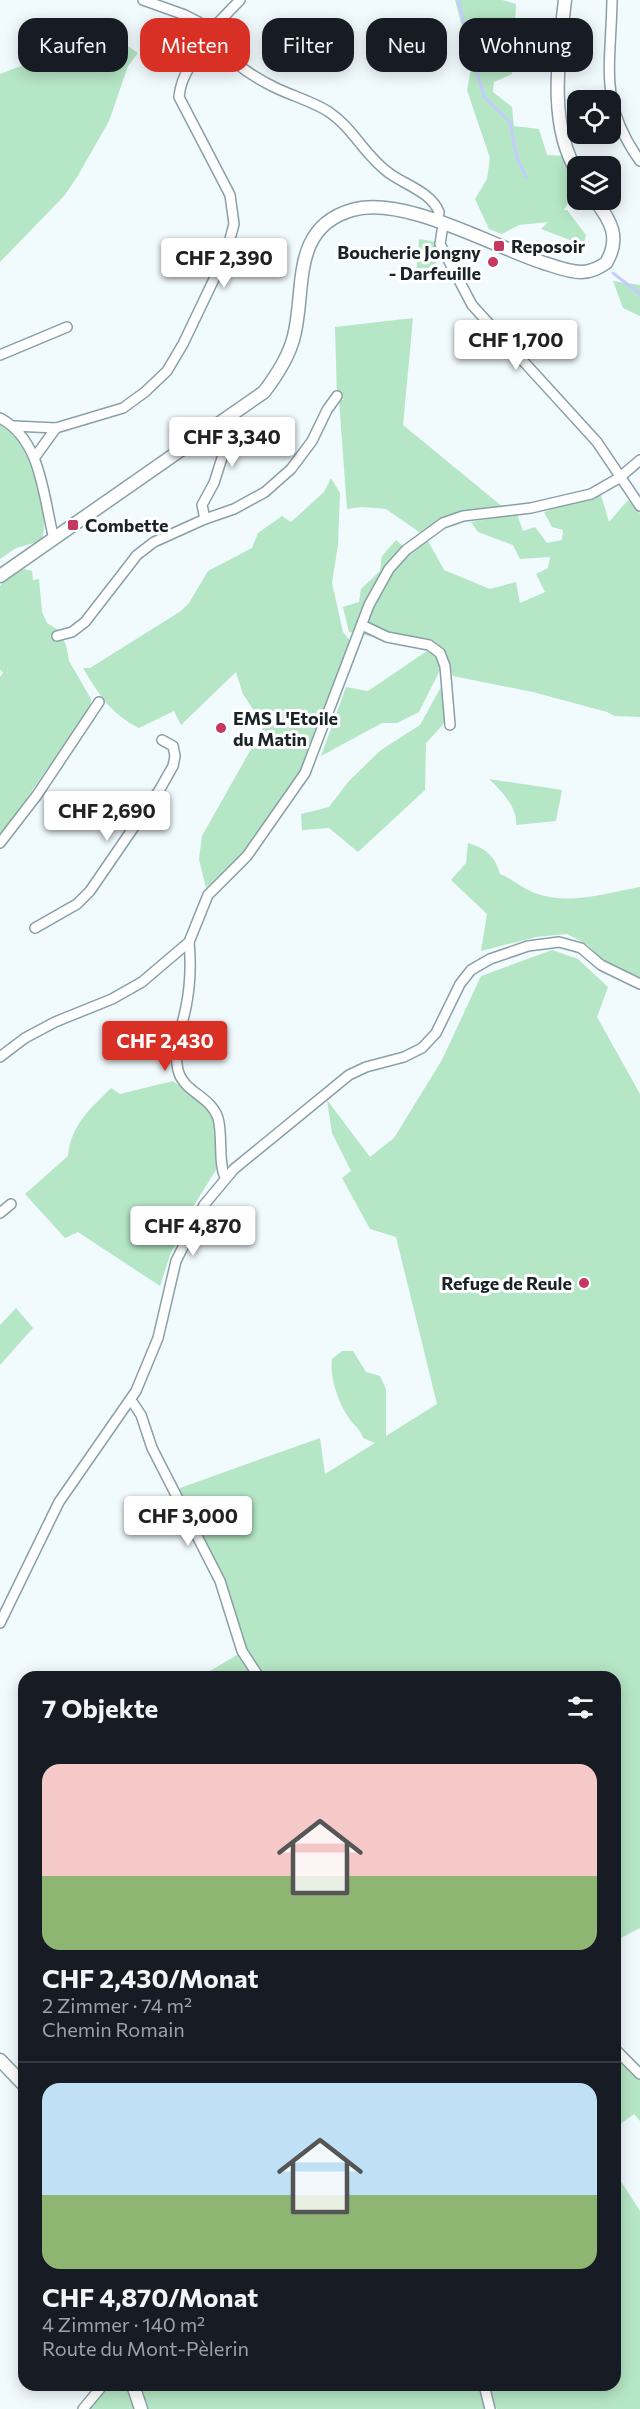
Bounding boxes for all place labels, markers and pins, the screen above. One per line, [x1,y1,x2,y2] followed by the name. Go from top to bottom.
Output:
[511,235,586,257] place label: Reposoir
[155,238,293,289] pin: CHF 2,390
[492,239,506,253] marker: Reposoir
[337,241,481,284] place label: Boucherie Jongny - Darfeuille
[486,255,500,269] marker: Boucherie Jongny - Darfeuille
[447,320,585,371] pin: CHF 1,700
[163,417,301,468] pin: CHF 3,340
[85,514,168,536] place label: Combette
[66,518,80,532] marker: Combette
[233,707,338,750] place label: EMS L'Etoile du Matin
[214,721,228,735] marker: EMS L'Etoile du Matin
[38,791,176,842] pin: CHF 2,690
[96,1021,234,1072] pin: CHF 2,430
[124,1206,262,1257] pin: CHF 4,870
[441,1272,572,1294] place label: Refuge de Reule
[577,1276,591,1290] marker: Refuge de Reule
[119,1496,257,1547] pin: CHF 3,000

